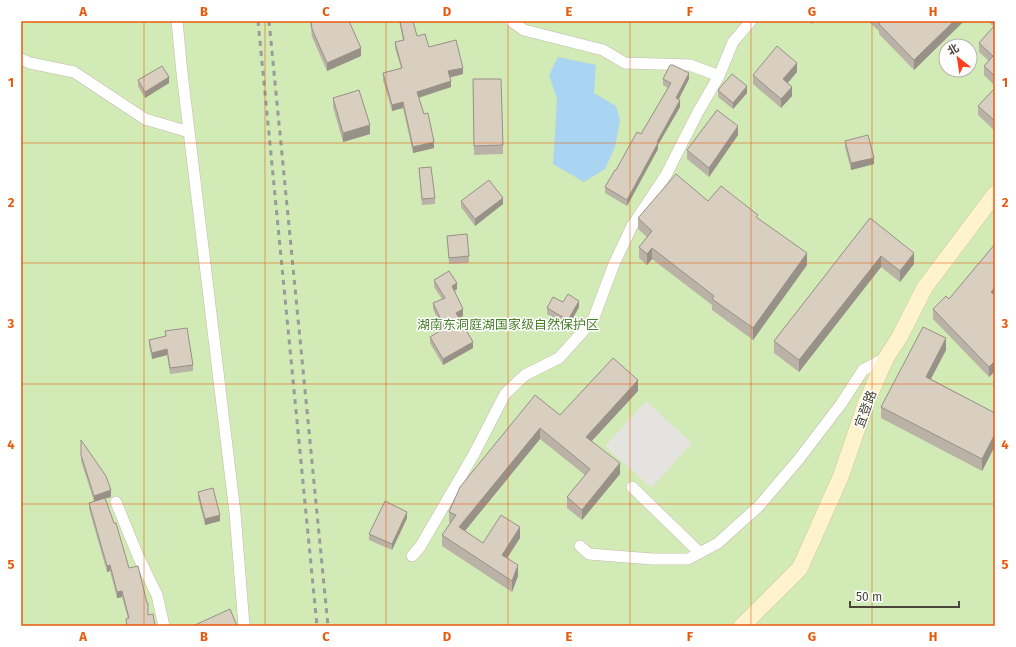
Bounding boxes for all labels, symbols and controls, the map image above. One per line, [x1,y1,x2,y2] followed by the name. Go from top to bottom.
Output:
[78,4,87,19] text: A
[200,4,208,19] text: B
[322,4,330,19] text: C
[443,4,452,19] text: D
[566,4,573,19] text: E
[687,4,694,19] text: F
[808,4,816,19] text: G
[929,4,937,19] text: H
[938,38,978,78] north arrow
[945,41,961,58] text: 北
[8,75,14,90] text: 1
[1002,75,1008,90] text: 1
[8,195,15,210] text: 2
[1002,195,1009,210] text: 2
[7,316,15,331] text: 3
[1001,316,1009,331] text: 3
[417,317,599,332] park label: 湖南东洞庭湖国家级自然保护区
[852,388,879,430] street label: 宜登路
[7,437,15,452] text: 4
[1001,437,1009,452] text: 4
[8,557,15,572] text: 5
[1002,557,1009,572] text: 5
[850,583,959,609] scale bar
[856,590,882,604] text: 50 m
[78,629,87,644] text: A
[200,629,208,644] text: B
[322,629,330,644] text: C
[443,629,452,644] text: D
[566,629,573,644] text: E
[687,629,694,644] text: F
[808,629,816,644] text: G
[929,629,937,644] text: H

